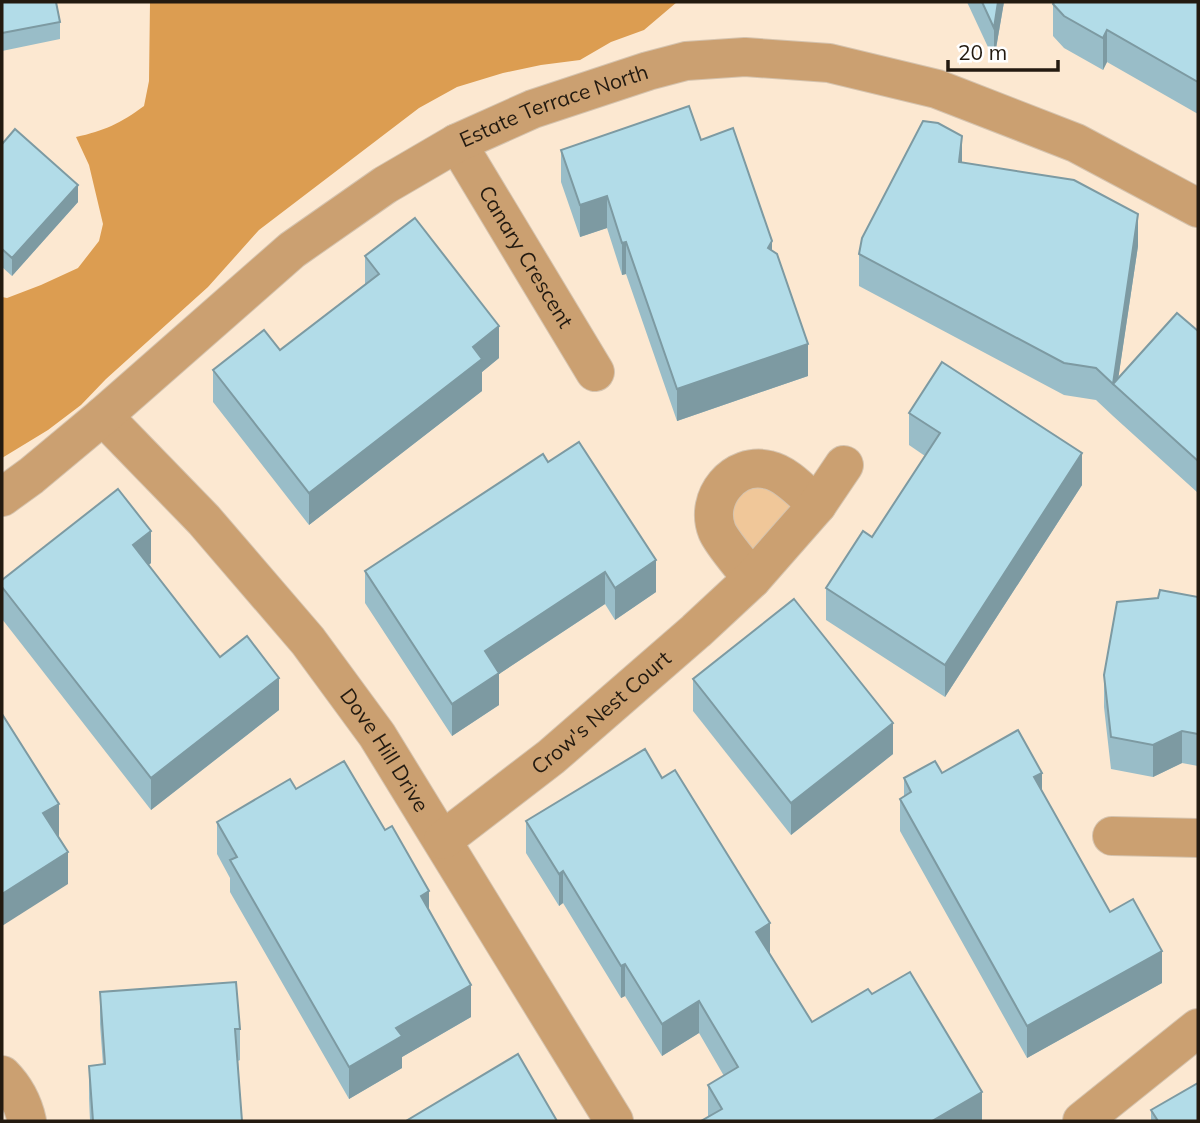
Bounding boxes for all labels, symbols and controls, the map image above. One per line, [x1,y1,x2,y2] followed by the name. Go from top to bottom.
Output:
[948,28,1058,72] scale bar
[958,39,1007,65] text: 20 m
[455,58,651,152] street label: Estate Terrace North
[474,181,579,332] street label: Canary Crescent
[526,645,676,779] street label: Crow's Nest Court
[335,683,435,816] street label: Dove Hill Drive

